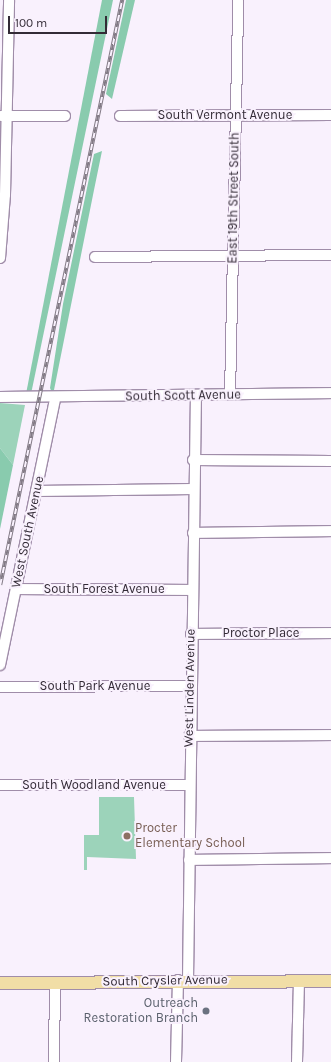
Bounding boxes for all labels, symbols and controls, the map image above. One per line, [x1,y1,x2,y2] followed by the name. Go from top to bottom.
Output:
[10,8,109,34] scale bar
[15,16,47,30] text: 100 m
[158,107,292,123] street label: South Vermont Avenue
[225,132,243,264] street label: East 19th Street South
[125,387,241,405] street label: South Scott Avenue
[9,475,47,589] street label: West South Avenue
[43,581,165,597] street label: South Forest Avenue
[223,625,299,641] street label: Proctor Place
[181,629,199,747] street label: West Linden Avenue
[40,678,150,694] street label: South Park Avenue
[22,777,166,793] street label: South Woodland Avenue
[135,821,245,852] place label: Procter Elementary School
[122,831,132,841] marker: Procter Elementary School
[102,972,228,990] street label: South Crysler Avenue
[84,996,198,1027] place label: Outreach Restoration Branch
[201,1006,211,1016] marker: Outreach Restoration Branch

